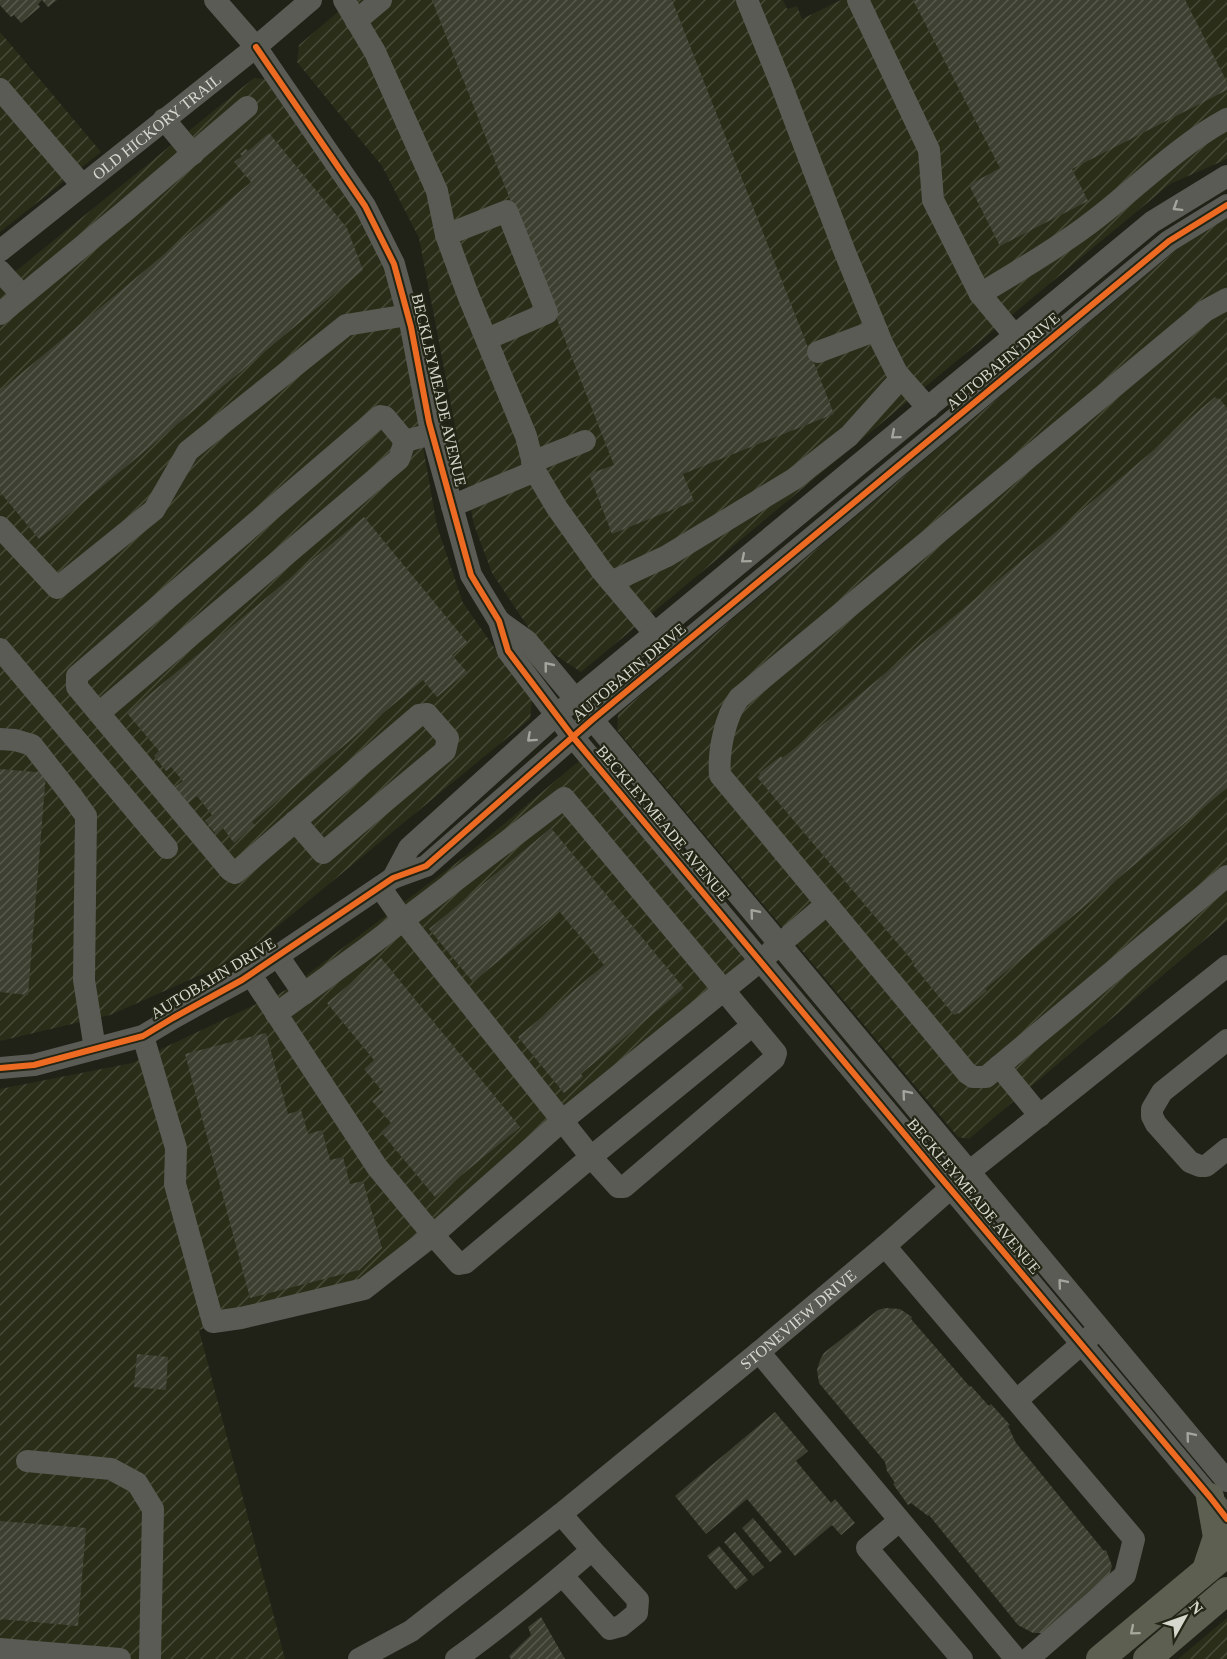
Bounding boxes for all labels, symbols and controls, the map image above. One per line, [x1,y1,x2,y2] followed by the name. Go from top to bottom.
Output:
[89,70,224,183] street label: OLD HICKORY TRAIL
[1173,200,1184,211] one-way arrow
[409,292,469,488] street label: BECKLEYMEADE AVENUE
[943,309,1063,413] street label: AUTOBAHN DRIVE
[891,428,902,439] one-way arrow
[741,552,752,563] one-way arrow
[569,620,689,724] street label: AUTOBAHN DRIVE
[544,662,555,673] one-way arrow
[527,731,537,742] one-way arrow
[593,742,733,904] street label: BECKLEYMEADE AVENUE
[750,909,761,920] one-way arrow
[148,934,278,1022] street label: AUTOBAHN DRIVE
[902,1090,913,1101] one-way arrow
[904,1115,1044,1277] street label: BECKLEYMEADE AVENUE
[737,1266,859,1372] street label: STONEVIEW DRIVE
[1059,1279,1070,1290] one-way arrow
[1186,1432,1197,1443] one-way arrow
[1155,1587,1215,1647] north arrow
[1186,1598,1207,1618] text: N
[1130,1623,1141,1634] one-way arrow

